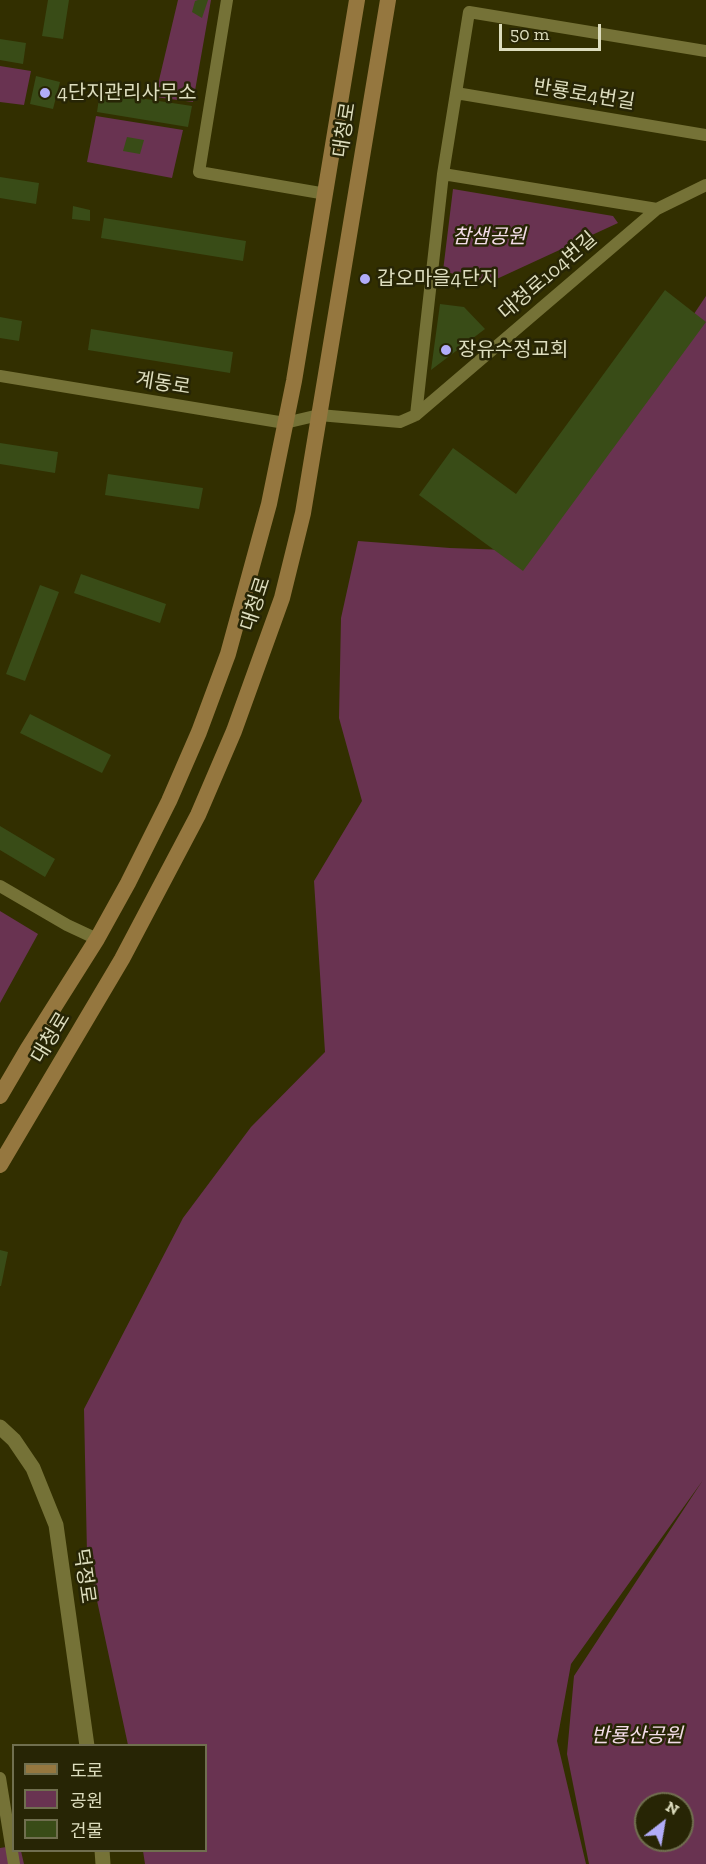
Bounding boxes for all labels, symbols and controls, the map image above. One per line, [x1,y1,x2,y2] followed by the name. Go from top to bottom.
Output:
[502,12,604,50] scale bar
[510,23,549,45] text: 50 m
[531,75,637,115] street label: 반룡로4번길
[57,81,197,105] place label: 4단지관리사무소
[38,86,52,100] marker: 4단지관리사무소
[329,101,361,159] street label: 대청로
[452,225,526,249] park label: 참샘공원
[494,227,602,325] street label: 대청로104번길
[377,267,498,291] place label: 갑오마을4단지
[358,272,372,286] marker: 갑오마을4단지
[458,338,568,362] place label: 장유수정교회
[439,343,453,357] marker: 장유수정교회
[134,368,192,400] street label: 계동로
[236,574,276,634] street label: 대청로
[26,1008,76,1068] street label: 대청로
[68,1547,100,1605] street label: 덕정로
[591,1724,683,1748] park label: 반룡산공원
[12,1744,207,1852] legend
[70,1760,103,1782] text: 도로
[70,1790,103,1812] text: 공원
[634,1792,694,1852] north arrow
[662,1797,683,1819] text: N
[70,1820,103,1842] text: 건물

